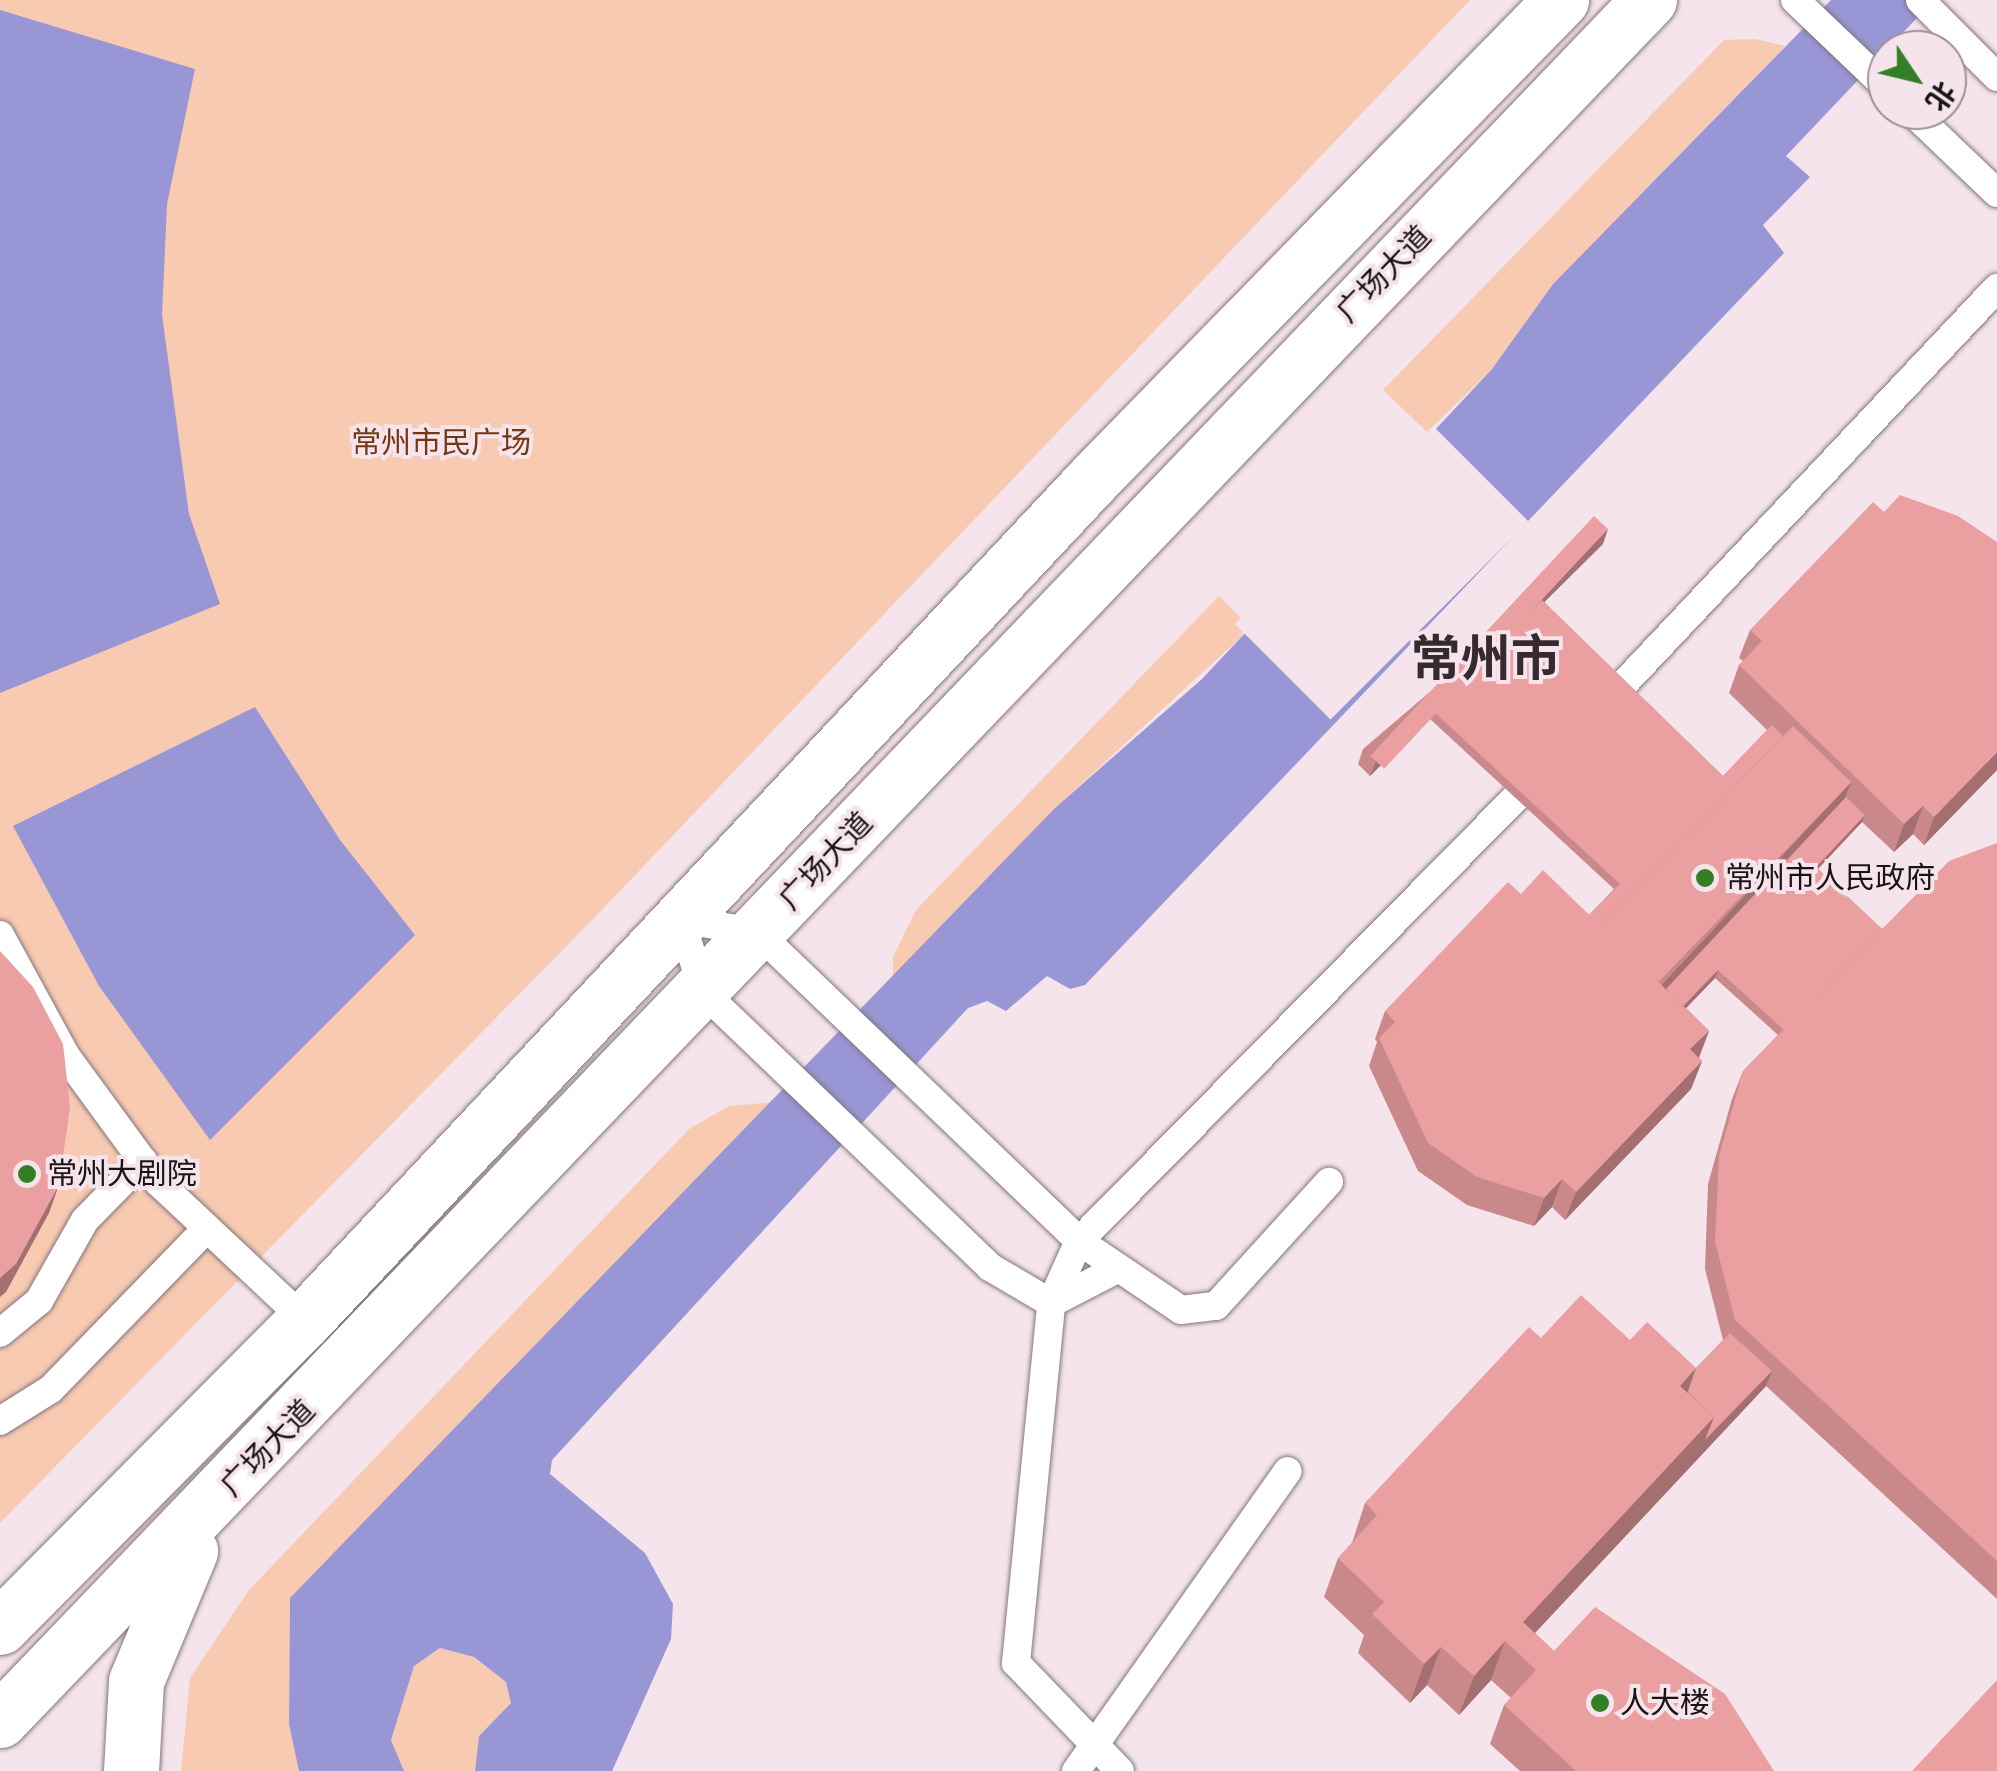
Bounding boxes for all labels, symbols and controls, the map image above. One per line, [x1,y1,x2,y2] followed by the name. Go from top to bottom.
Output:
[1867,30,1967,130] north arrow
[1919,75,1962,117] text: 北
[1329,218,1439,330] street label: 广场大道
[351,425,531,461] park label: 常州市民广场
[1411,630,1561,690] district label: 常州市
[772,805,880,917] street label: 广场大道
[1725,860,1935,896] place label: 常州市人民政府
[1694,867,1716,889] marker: 常州市人民政府
[47,1156,197,1192] place label: 常州大剧院
[16,1163,38,1185] marker: 常州大剧院
[213,1392,323,1504] street label: 广场大道
[1620,1685,1710,1721] place label: 人大楼
[1589,1692,1611,1714] marker: 人大楼

